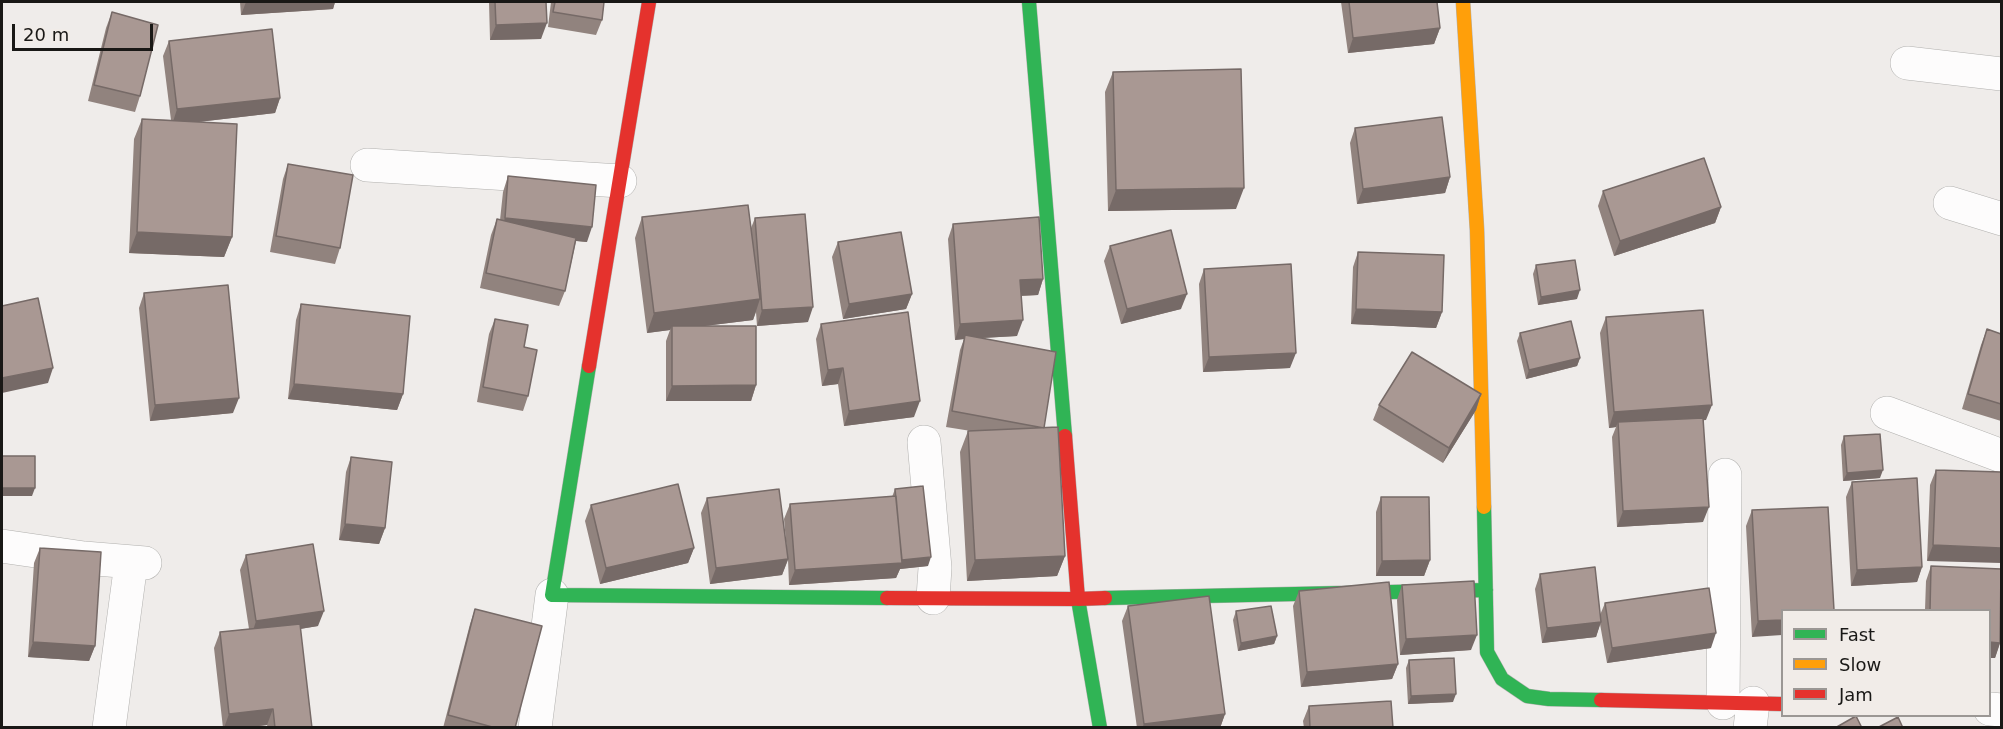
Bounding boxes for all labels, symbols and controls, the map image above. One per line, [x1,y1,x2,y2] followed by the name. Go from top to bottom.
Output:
[15,12,156,50] scale bar
[23,24,69,45] text: 20 m
[1781,609,1991,717] legend
[1839,624,1875,645] text: Fast
[1839,654,1881,675] text: Slow
[1839,684,1873,705] text: Jam

